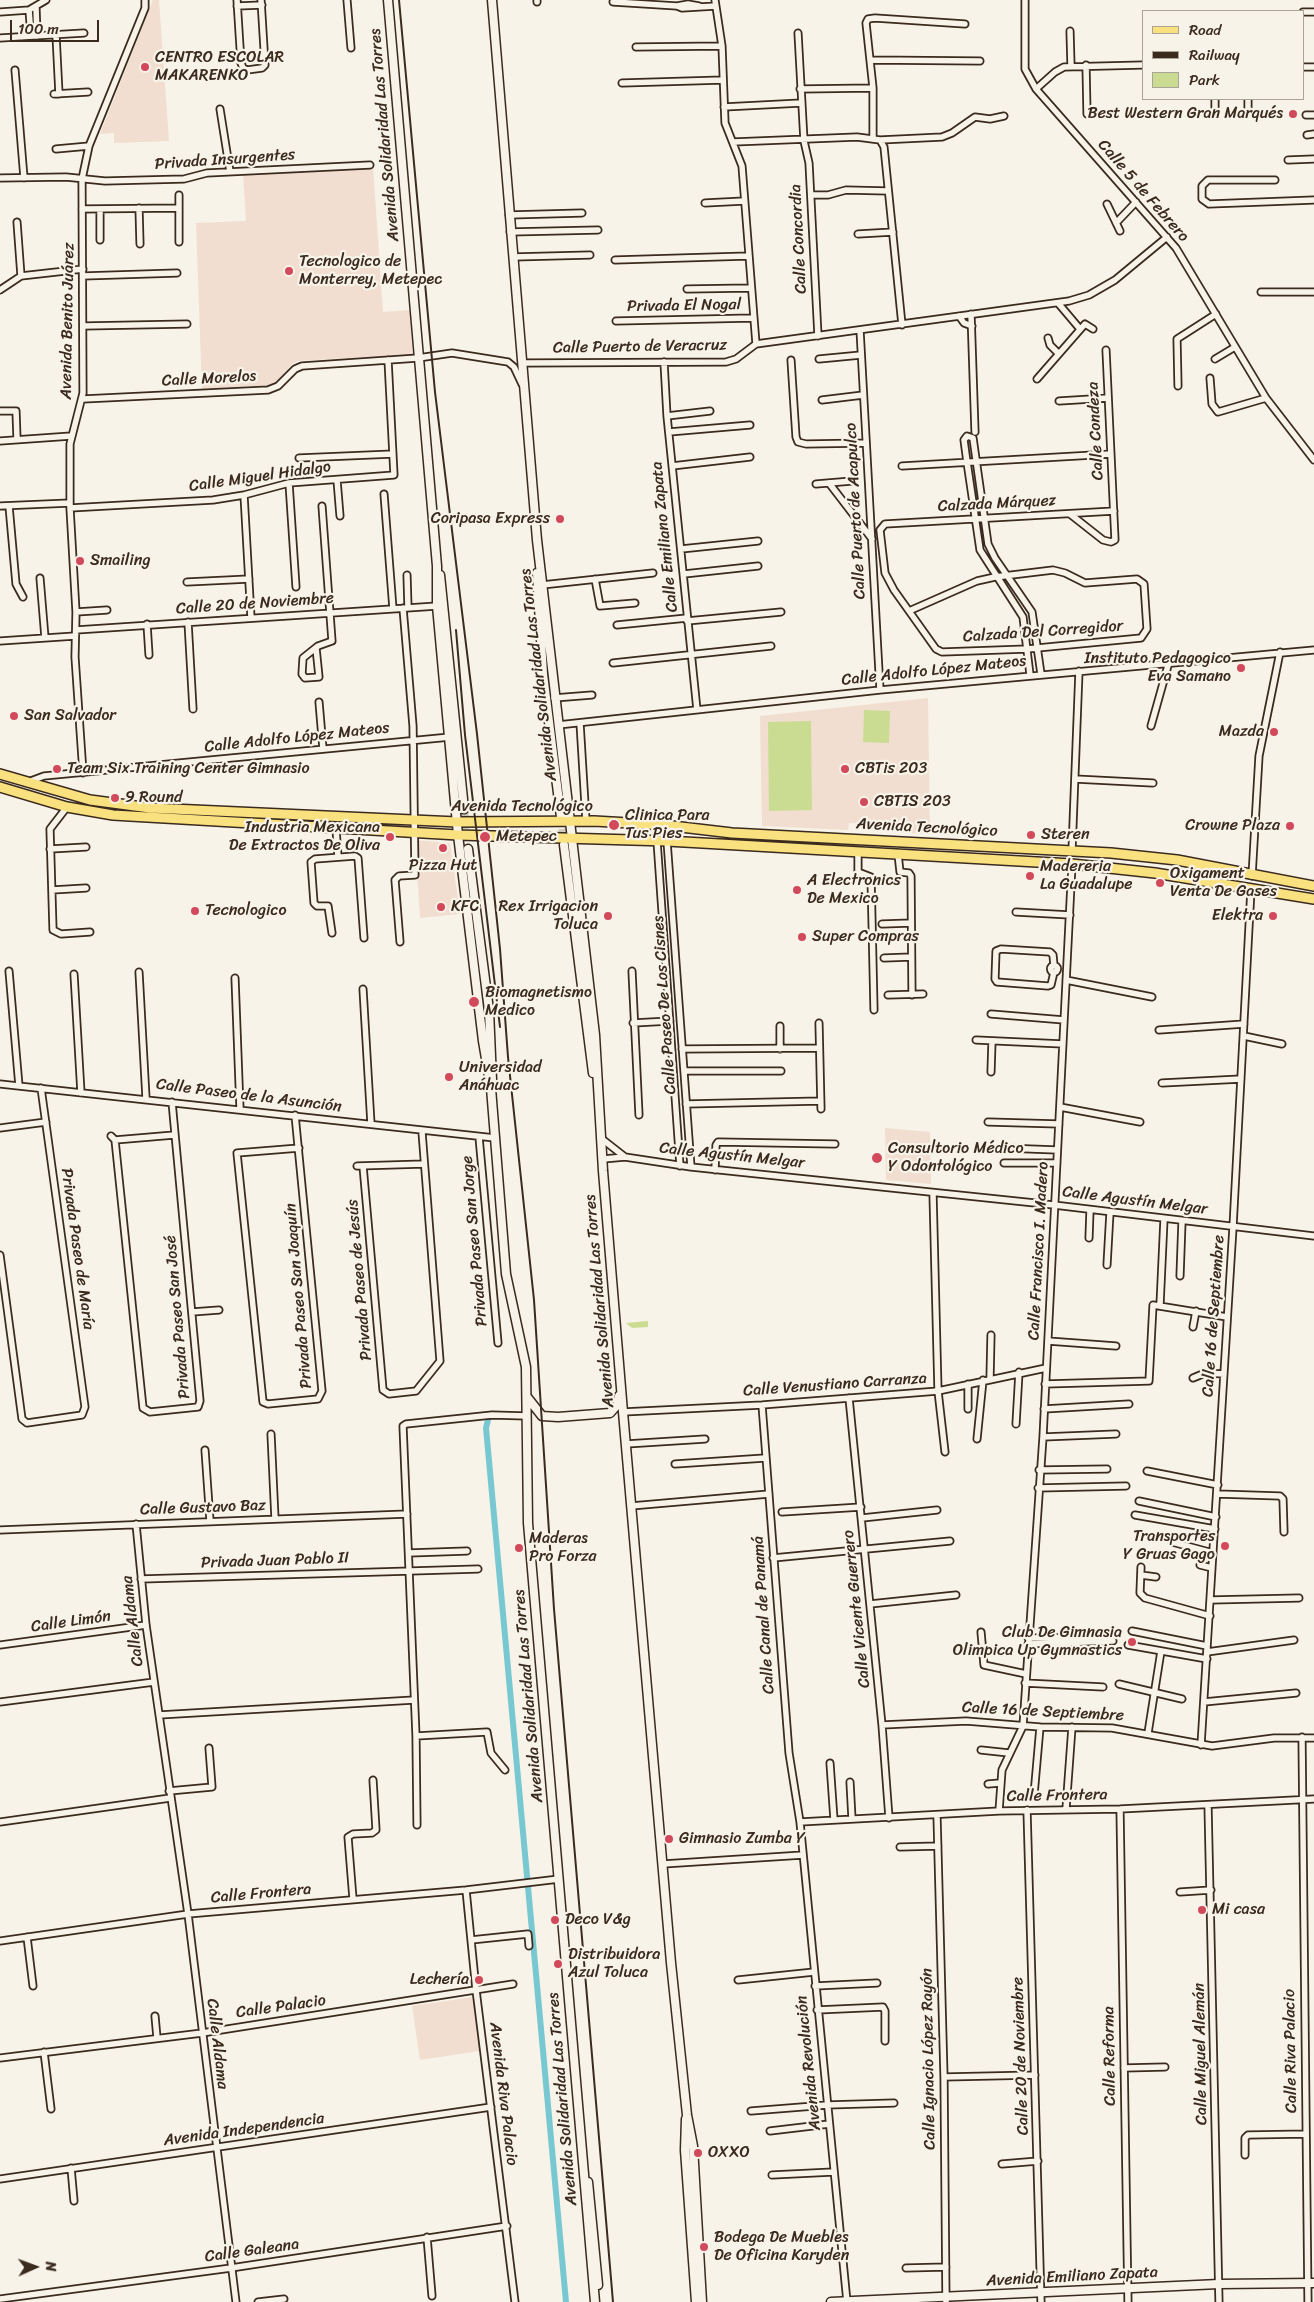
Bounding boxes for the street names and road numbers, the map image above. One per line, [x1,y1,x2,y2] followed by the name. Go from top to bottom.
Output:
[366,28,404,242] street label: Avenida Solidaridad Las Torres
[1093,136,1193,246] street label: Calle 5 de Febrero
[154,146,296,174] street label: Privada Insurgentes
[787,184,811,294] street label: Calle Concordia
[57,242,79,400] street label: Avenida Benito Juárez
[627,295,741,317] street label: Privada El Nogal
[553,336,727,358] street label: Calle Puerto de Veracruz
[161,367,257,391] street label: Calle Morelos
[1084,381,1108,481] street label: Calle Condeza
[842,422,870,600] street label: Calle Puerto de Acapulco
[188,458,332,496] street label: Calle Miguel Hidalgo
[648,461,682,613] street label: Calle Emiliano Zapata
[937,491,1057,517] street label: Calzada Márquez
[516,568,562,782] street label: Avenida Solidaridad Las Torres
[175,589,335,619] street label: Calle 20 de Noviembre
[962,617,1124,647] street label: Calzada Del Corregidor
[841,652,1027,690] street label: Calle Adolfo López Mateos
[204,719,390,757] street label: Calle Adolfo López Mateos
[451,797,593,817] street label: Avenida Tecnológico
[856,815,998,841] street label: Avenida Tecnológico
[649,915,681,1095] street label: Calle Paseo De Los Cisnes
[155,1075,343,1117] street label: Calle Paseo de la Asunción
[658,1139,806,1173] street label: Calle Agustín Melgar
[458,1155,492,1327] street label: Privada Paseo San Jorge
[1025,1161,1053,1341] street label: Calle Francisco I. Madero
[56,1167,98,1331] street label: Privada Paseo de María
[1061,1183,1209,1219] street label: Calle Agustín Melgar
[581,1194,619,1408] street label: Avenida Solidaridad Las Torres
[343,1198,377,1362] street label: Privada Paseo de Jesús
[281,1202,317,1390] street label: Privada Paseo San Joaquín
[161,1234,195,1400] street label: Privada Paseo San José
[1199,1234,1229,1398] street label: Calle 16 de Septiembre
[743,1369,927,1401] street label: Calle Venustiano Carranza
[140,1496,266,1520] street label: Calle Gustavo Baz
[839,1529,875,1689] street label: Calle Vicente Guerrero
[749,1535,779,1695] street label: Calle Canal de Panamá
[201,1549,349,1573] street label: Privada Juan Pablo II
[118,1574,148,1668] street label: Calle Aldama
[510,1589,548,1803] street label: Avenida Solidaridad Las Torres
[30,1607,112,1637] street label: Calle Limón
[962,1698,1124,1726] street label: Calle 16 de Septiembre
[1006,1786,1108,1806] street label: Calle Frontera
[210,1880,312,1908] street label: Calle Frontera
[918,1968,940,2150] street label: Calle Ignacio López Rayón
[1009,1977,1033,2135] street label: Calle 20 de Noviembre
[1190,1983,1212,2125] street label: Calle Miguel Alemán
[1280,1989,1302,2113] street label: Calle Riva Palacio
[235,1991,327,2023] street label: Calle Palacio
[544,1992,582,2206] street label: Avenida Solidaridad Las Torres
[792,1995,826,2131] street label: Avenida Revolución
[202,1997,232,2091] street label: Calle Aldama
[1100,2006,1120,2106] street label: Calle Reforma
[485,2021,521,2167] street label: Avenida Riva Palacio
[162,2109,326,2151] street label: Avenida Independencia
[204,2235,300,2267] street label: Calle Galeana
[986,2263,1158,2291] street label: Avenida Emiliano Zapata

